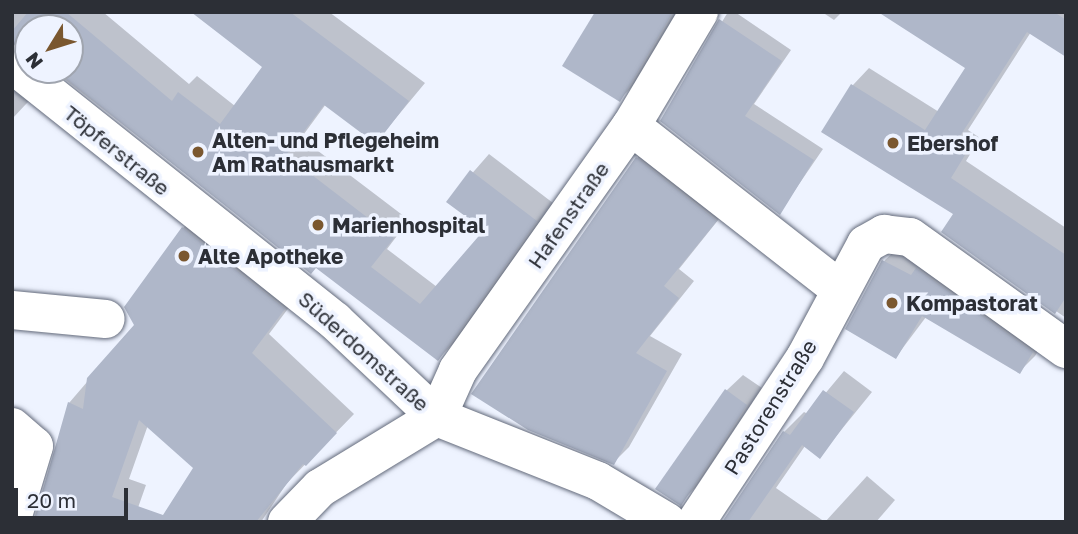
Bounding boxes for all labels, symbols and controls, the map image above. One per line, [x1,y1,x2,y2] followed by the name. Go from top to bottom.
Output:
[14,14,84,84] north arrow
[20,48,47,74] text: N
[59,100,175,200] street label: Töpferstraße
[212,127,439,177] place label: Alten- und Pflegeheim Am Rathausmarkt
[907,130,998,156] place label: Ebershof
[885,135,901,151] marker: Ebershof
[190,144,206,160] marker: Alten- und Pflegeheim Am Rathausmarkt
[522,157,614,273] street label: Hafenstraße
[332,212,485,238] place label: Marienhospital
[310,217,326,233] marker: Marienhospital
[198,243,343,269] place label: Alte Apotheke
[176,248,192,264] marker: Alte Apotheke
[293,286,435,416] street label: Süderdomstraße
[906,290,1038,316] place label: Kompastorat
[884,295,900,311] marker: Kompastorat
[718,335,822,479] street label: Pastorenstraße
[18,475,131,518] scale bar
[27,487,76,513] text: 20 m

